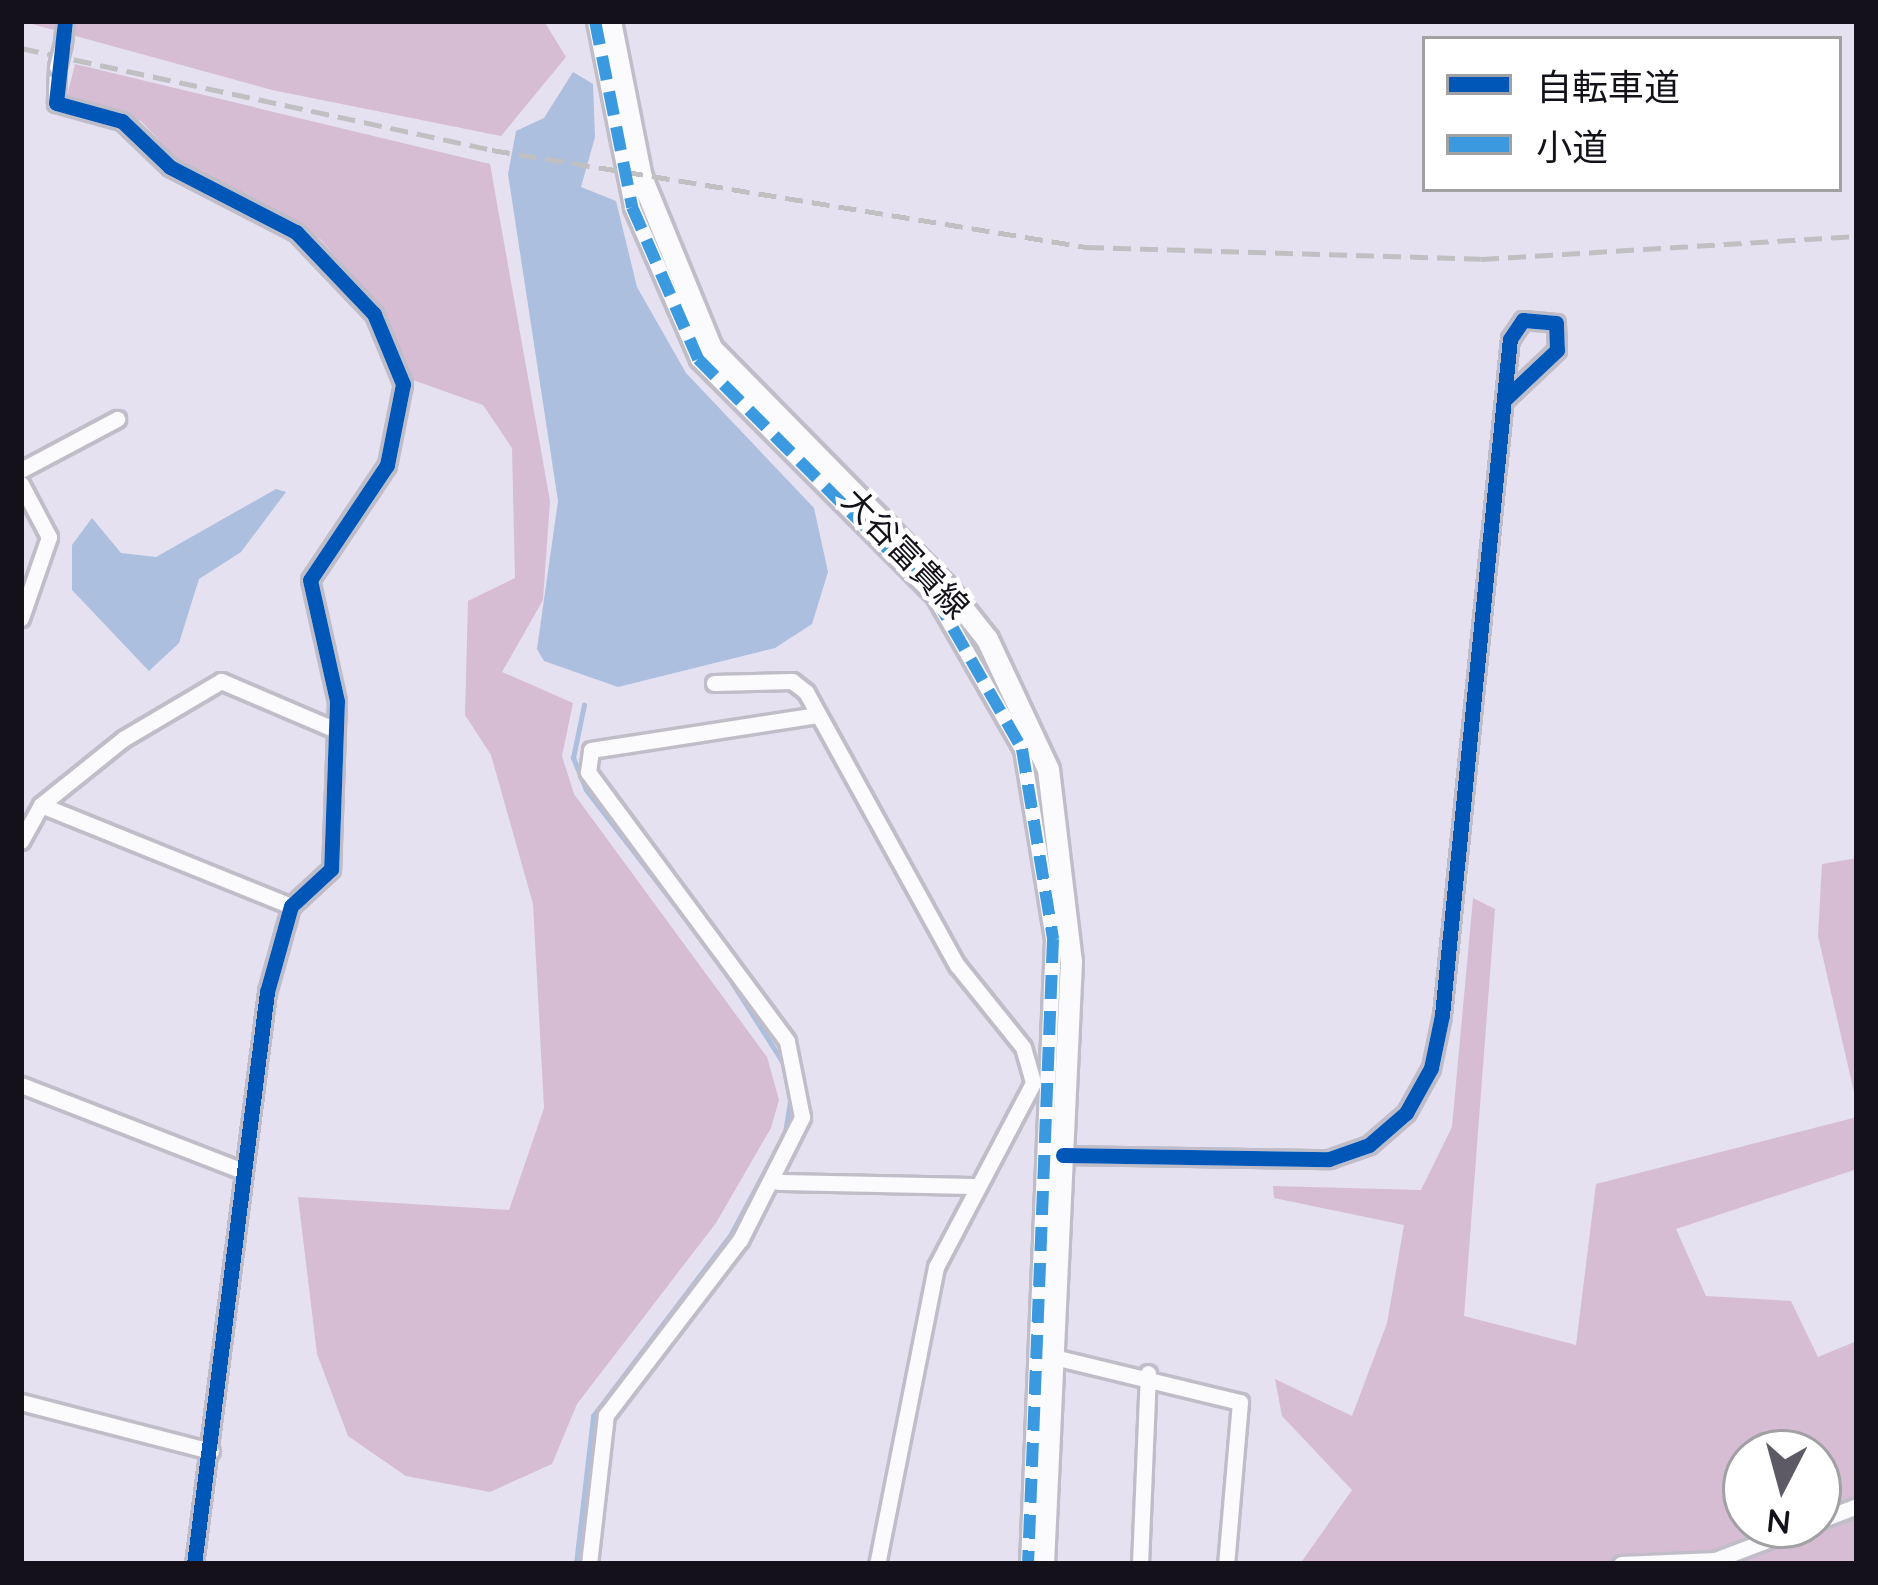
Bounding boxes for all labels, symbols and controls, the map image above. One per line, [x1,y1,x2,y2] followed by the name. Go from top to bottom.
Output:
[1422,36,1842,192] legend
[1536,64,1680,109] text: 自転車道
[1536,124,1608,169] text: 小道
[834,480,978,626] street label: 大谷富貴線
[1722,1429,1842,1549] north arrow
[1764,1501,1793,1544] text: N

